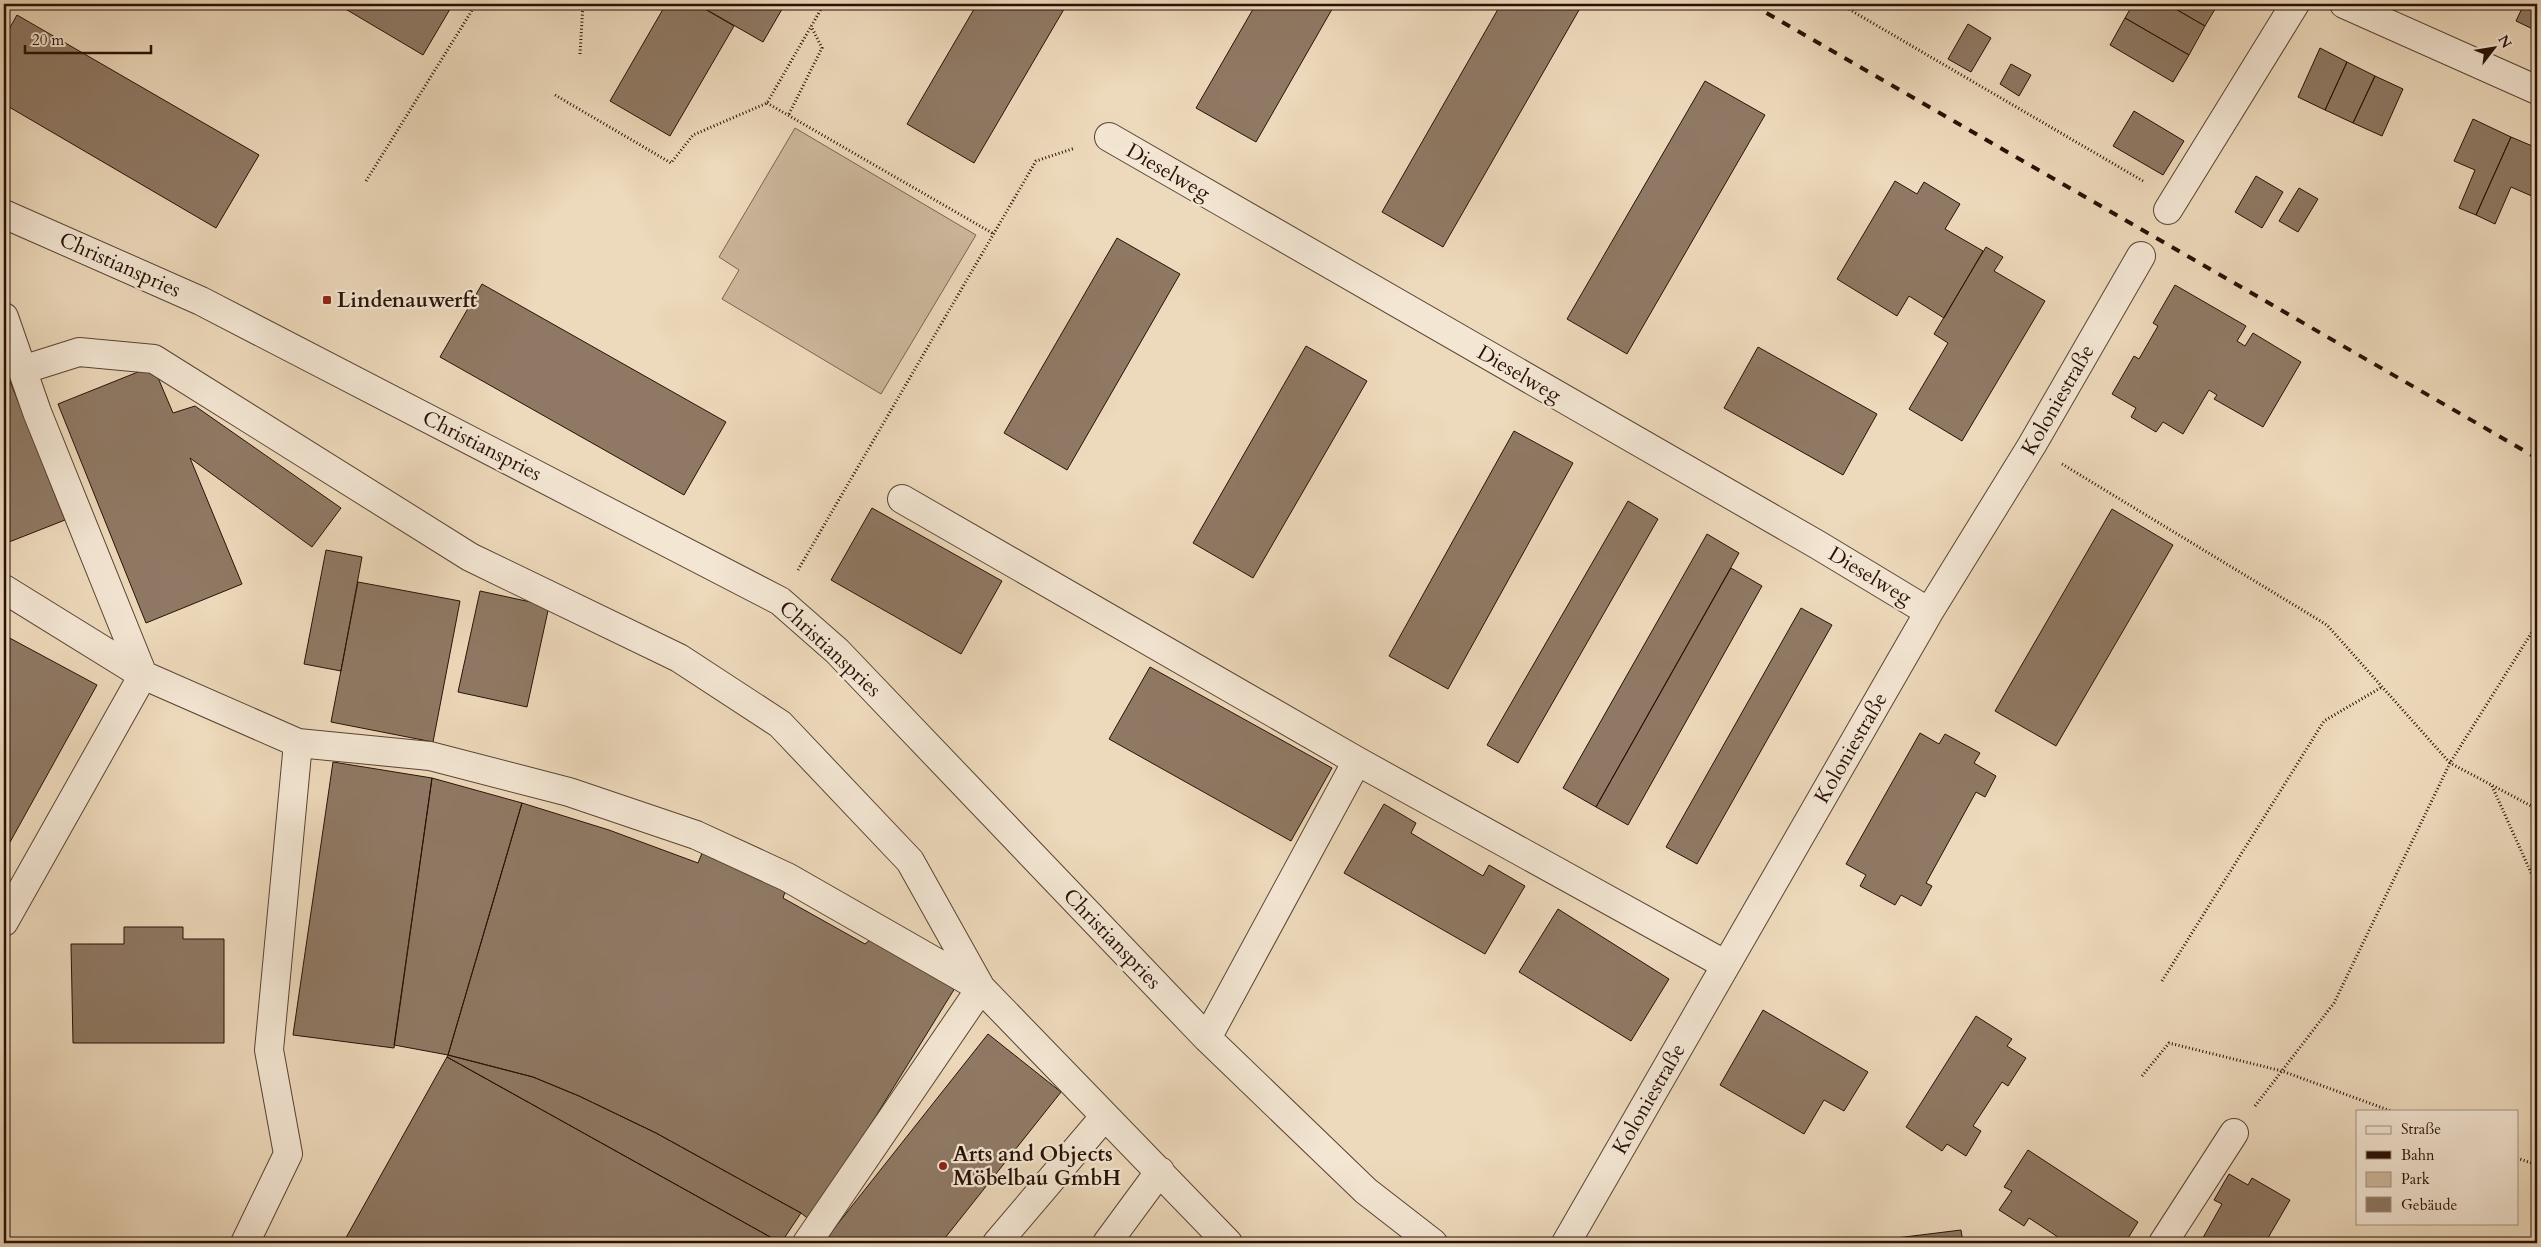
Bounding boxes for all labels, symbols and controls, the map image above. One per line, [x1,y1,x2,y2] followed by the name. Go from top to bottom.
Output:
[25,22,151,54] scale bar
[2468,22,2518,72] north arrow
[32,30,64,50] text: 20 m
[2493,31,2516,52] text: N
[1121,136,1216,208] street label: Dieselweg
[55,225,185,305] street label: Christianspries
[337,286,478,315] place label: Lindenauwerft
[321,294,333,306] marker: Lindenauwerft
[1472,338,1567,410] street label: Dieselweg
[2015,339,2101,461] street label: Koloniestraße
[417,404,547,488] street label: Christianspries
[1823,540,1917,612] street label: Dieselweg
[773,594,887,704] street label: Christianspries
[1808,687,1894,809] street label: Koloniestraße
[1056,882,1168,996] street label: Christianspries
[1606,1038,1692,1160] street label: Koloniestraße
[2356,1110,2518,1224] legend
[2401,1119,2441,1139] text: Straße
[953,1140,1121,1193] place label: Arts and Objects Möbelbau GmbH
[2401,1145,2435,1165] text: Bahn
[937,1160,949,1172] marker: Arts and Objects Möbelbau GmbH
[2401,1169,2430,1189] text: Park
[2401,1195,2458,1215] text: Gebäude

